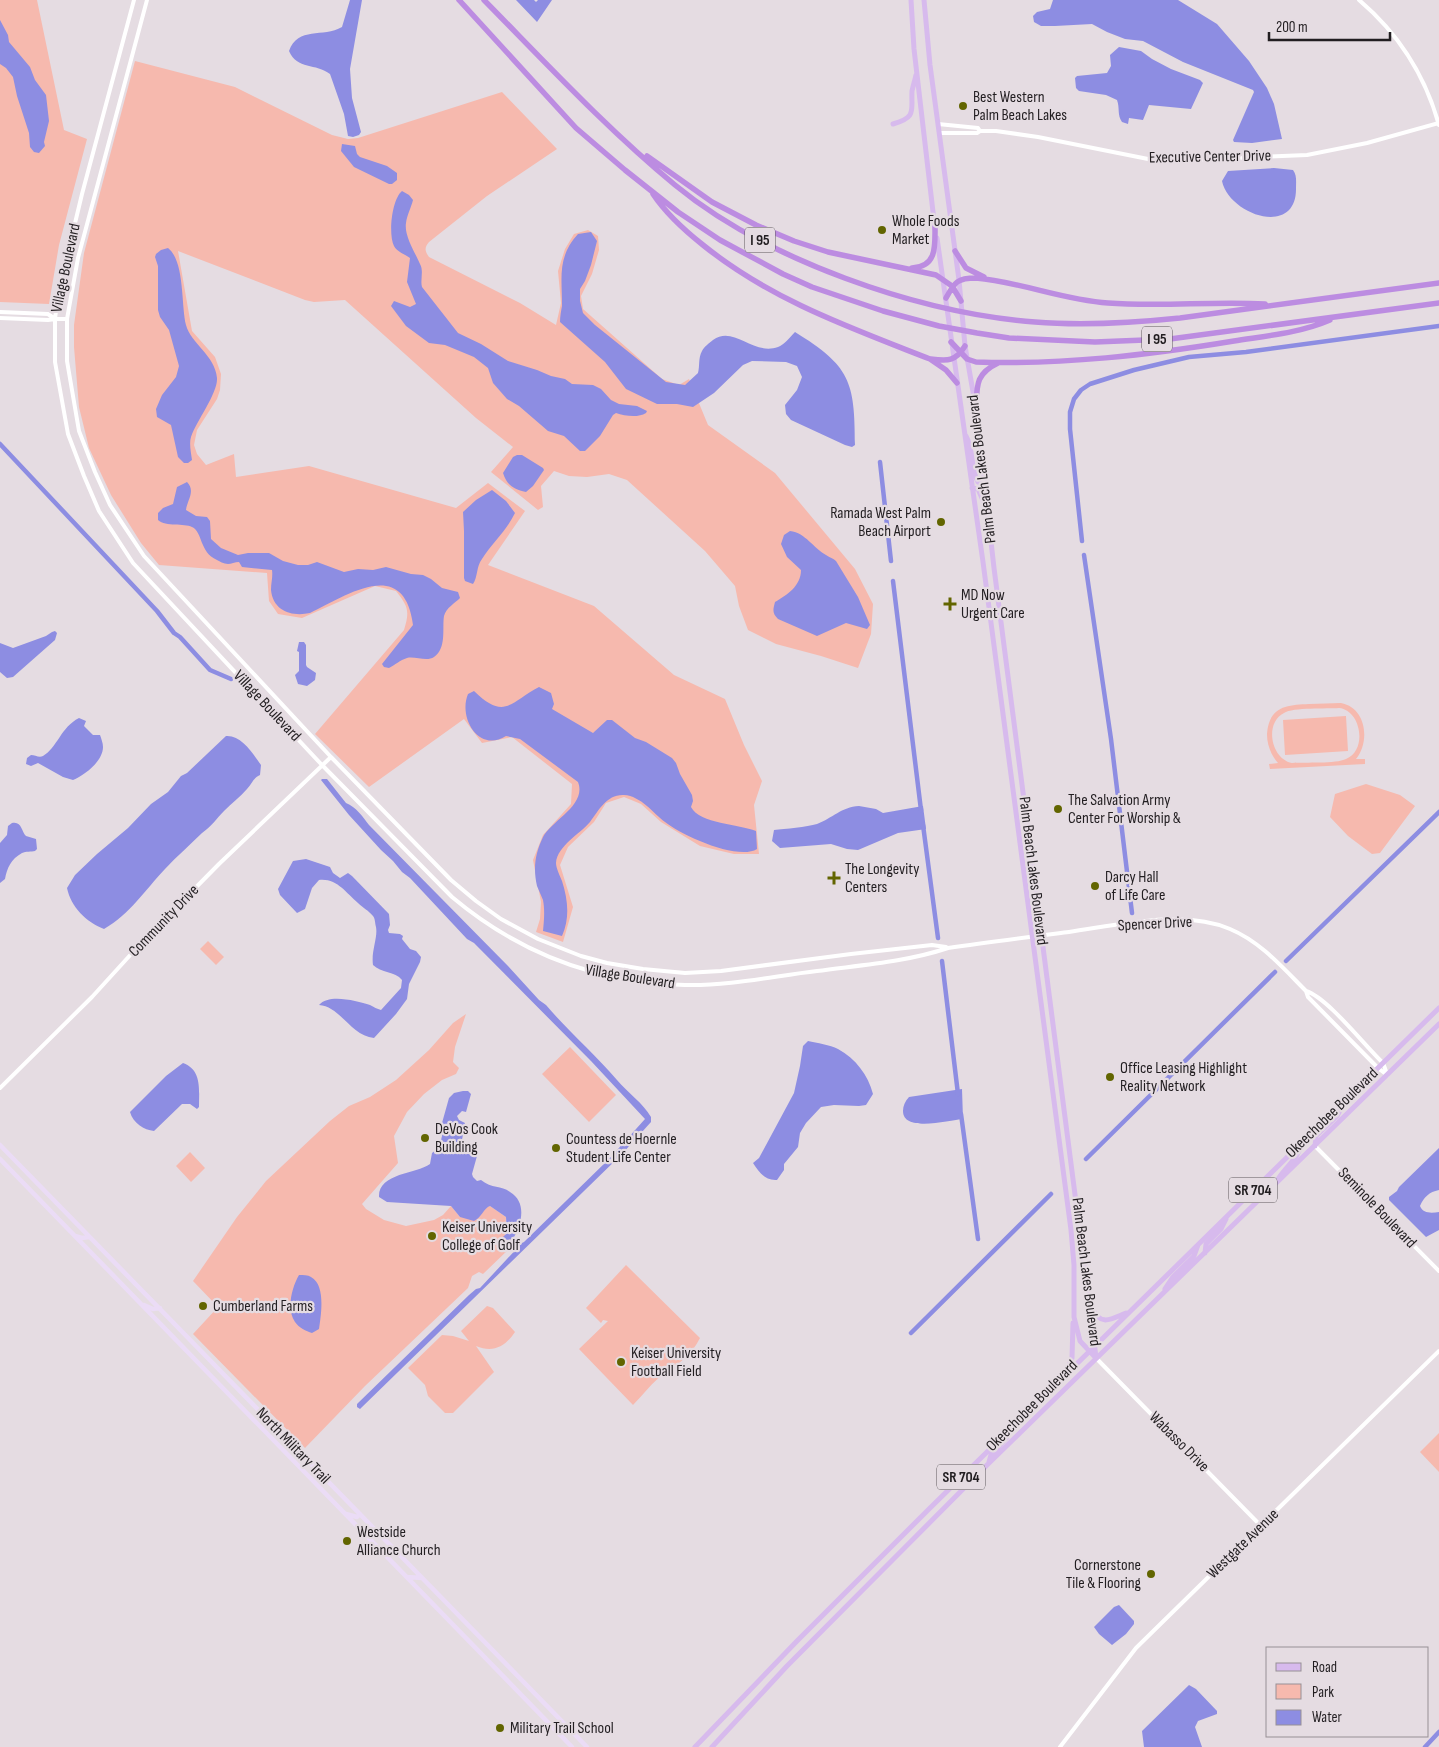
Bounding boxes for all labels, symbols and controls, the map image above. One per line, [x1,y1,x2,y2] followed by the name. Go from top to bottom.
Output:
[1269,10,1390,42] scale bar
[1276,18,1308,37] text: 200 m
[973,88,1067,125] place label: Best Western Palm Beach Lakes
[957,100,969,112] marker: Best Western Palm Beach Lakes
[1149,146,1271,168] street label: Executive Center Drive
[892,212,960,249] place label: Whole Foods Market
[47,222,85,314] street label: Village Boulevard
[876,224,888,236] marker: Whole Foods Market
[745,228,775,252] road number: I 95
[1142,326,1172,352] road number: I 95
[963,394,1001,544] street label: Palm Beach Lakes Boulevard
[830,504,931,541] place label: Ramada West Palm Beach Airport
[935,516,947,528] marker: Ramada West Palm Beach Airport
[961,586,1025,623] place label: MD Now Urgent Care
[943,597,957,611] marker: MD Now Urgent Care
[229,666,305,746] street label: Village Boulevard
[1068,791,1181,828] place label: The Salvation Army Center For Worship &
[1014,796,1052,946] street label: Palm Beach Lakes Boulevard
[1052,803,1064,815] marker: The Salvation Army Center For Worship &
[845,860,919,897] place label: The Longevity Centers
[1105,868,1165,905] place label: Darcy Hall of Life Care
[827,871,841,885] marker: The Longevity Centers
[1089,880,1101,892] marker: Darcy Hall of Life Care
[125,881,203,961] street label: Community Drive
[1117,913,1193,935] street label: Spencer Drive
[584,961,676,993] street label: Village Boulevard
[1120,1059,1247,1096] place label: Office Leasing Highlight Reality Network
[1282,1064,1382,1162] street label: Okeechobee Boulevard
[1104,1071,1116,1083] marker: Office Leasing Highlight Reality Network
[435,1120,498,1157] place label: DeVos Cook Building
[566,1130,677,1167] place label: Countess de Hoernle Student Life Center
[419,1132,431,1144] marker: DeVos Cook Building
[550,1142,562,1154] marker: Countess de Hoernle Student Life Center
[1334,1164,1420,1252] street label: Seminole Boulevard
[1229,1178,1277,1202] road number: SR 704
[1067,1197,1105,1347] street label: Palm Beach Lakes Boulevard
[442,1218,532,1255] place label: Keiser University College of Golf
[426,1230,438,1242] marker: Keiser University College of Golf
[213,1297,313,1316] place label: Cumberland Farms
[197,1300,209,1312] marker: Cumberland Farms
[631,1344,721,1381] place label: Keiser University Football Field
[615,1356,627,1368] marker: Keiser University Football Field
[982,1356,1082,1456] street label: Okeechobee Boulevard
[252,1404,334,1488] street label: North Military Trail
[1145,1408,1213,1476] street label: Wabasso Drive
[937,1464,985,1490] road number: SR 704
[1203,1505,1283,1583] street label: Westgate Avenue
[356,1523,441,1560] place label: Westside Alliance Church
[341,1535,353,1547] marker: Westside Alliance Church
[1066,1556,1141,1593] place label: Cornerstone Tile & Flooring
[1145,1568,1157,1580] marker: Cornerstone Tile & Flooring
[1266,1647,1429,1737] legend
[1312,1658,1337,1677] text: Road
[1312,1683,1334,1702] text: Park
[1312,1708,1343,1727] text: Water
[510,1719,614,1738] place label: Military Trail School
[494,1722,506,1734] marker: Military Trail School

